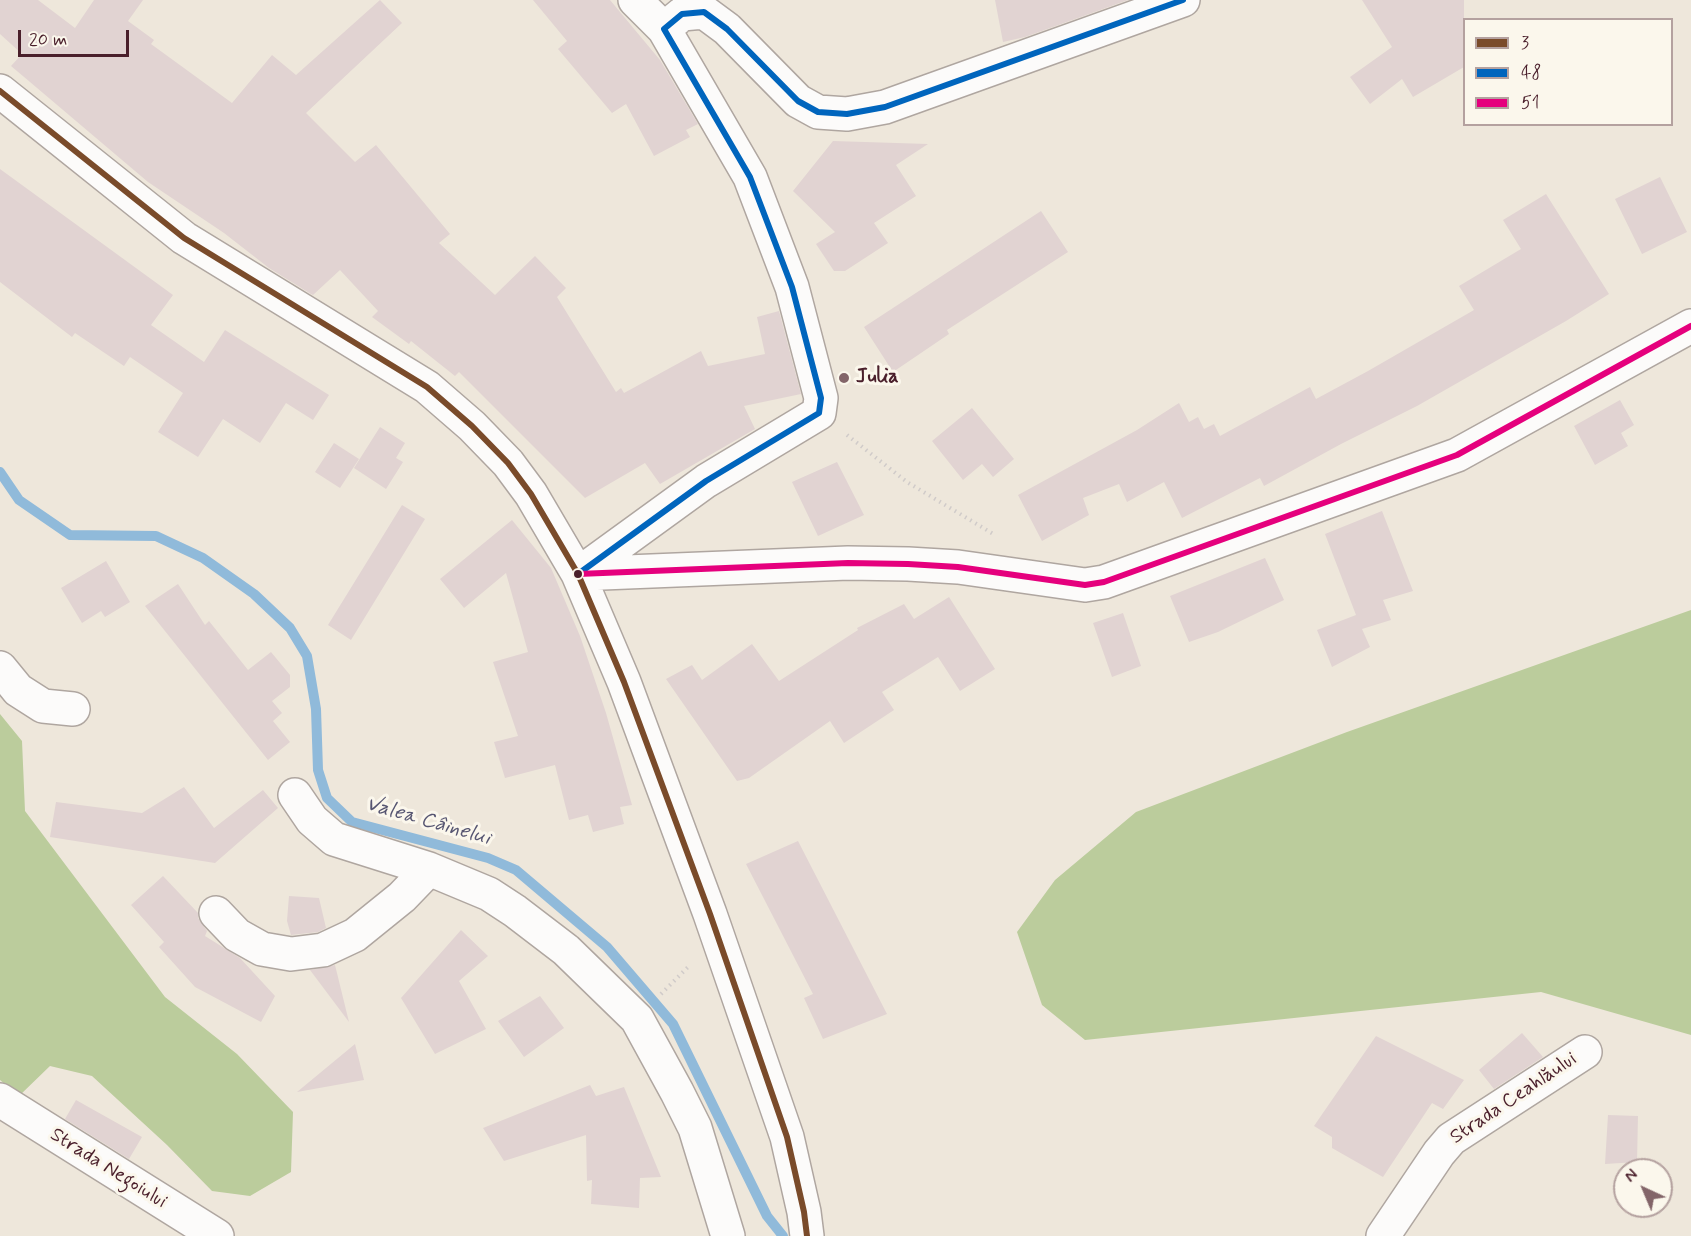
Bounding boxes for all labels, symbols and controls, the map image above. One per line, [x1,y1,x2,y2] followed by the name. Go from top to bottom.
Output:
[21,18,132,56] scale bar
[1463,18,1673,126] legend
[29,28,67,52] text: 20 m
[1521,31,1529,55] text: 3
[1521,61,1541,85] text: 48
[1521,91,1540,115] text: 51
[856,366,899,390] place label: Julia
[837,371,851,385] marker: Julia
[572,568,584,580] unlabelled marker
[363,792,493,852] water label: Valea Câinelui
[1446,1048,1582,1150] street label: Strada Ceahlăului
[45,1123,171,1215] street label: Strada Negoiului
[1613,1158,1673,1218] north arrow
[1620,1165,1643,1187] text: N

